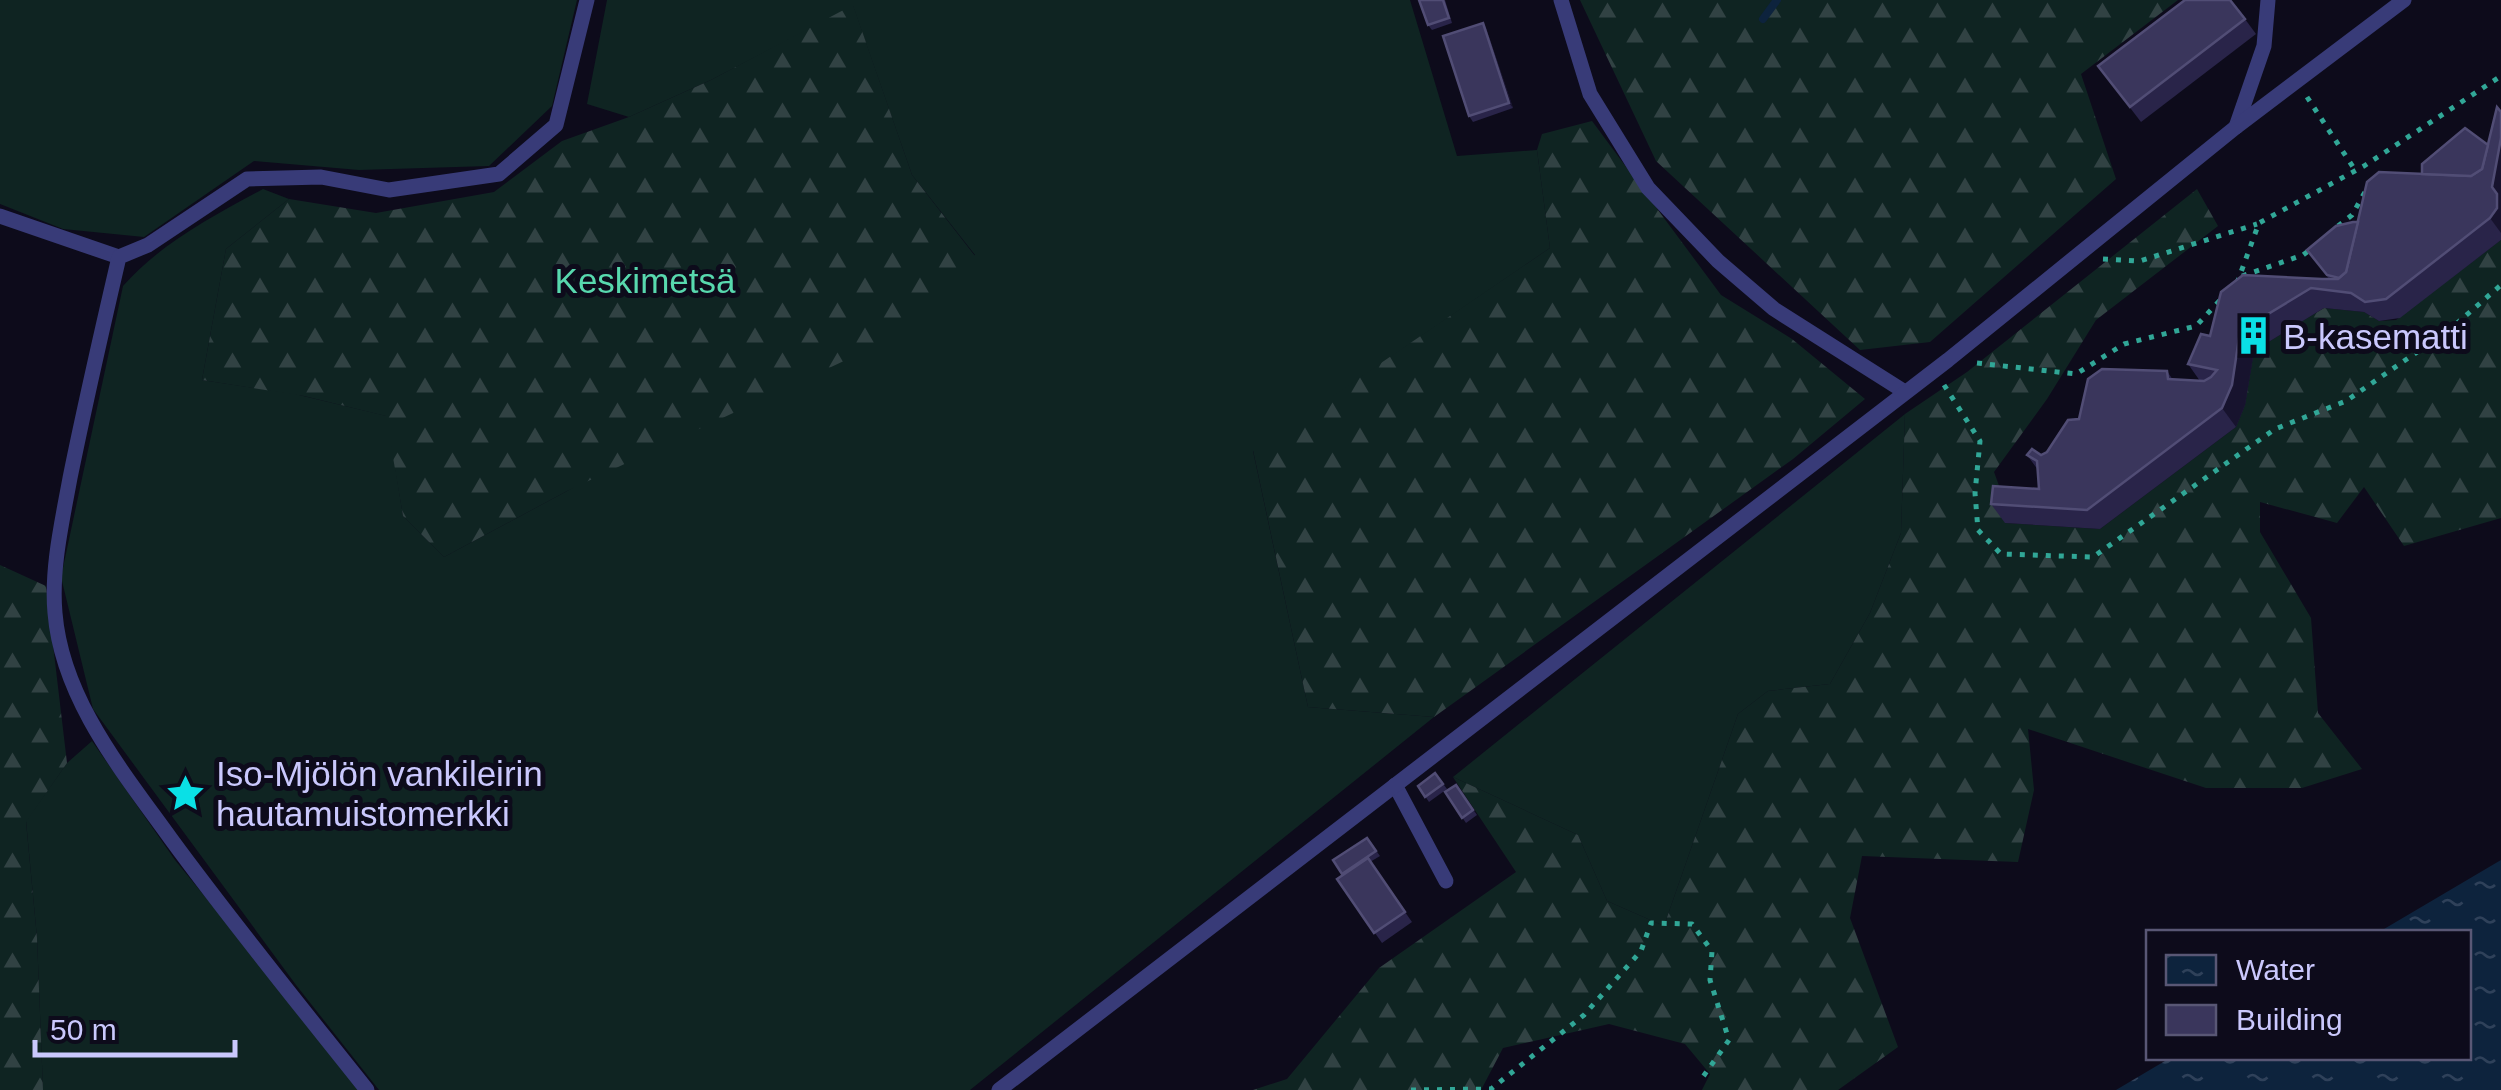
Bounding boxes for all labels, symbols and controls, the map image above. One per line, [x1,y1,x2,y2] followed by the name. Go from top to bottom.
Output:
[555,261,736,300] park label: Keskimetsä
[2232,315,2274,357] building icon: B-kasematti
[2283,317,2468,356] place label: B-kasematti
[216,754,543,833] place label: Iso-Mjölön vankileirin hautamuistomerkki
[165,772,207,814] place icon: Iso-Mjölön vankileirin hautamuistomerkki
[2146,930,2471,1060] legend
[2236,953,2315,986] text: Water
[35,995,235,1057] scale bar
[2236,1003,2343,1036] text: Building
[50,1013,117,1046] text: 50 m

